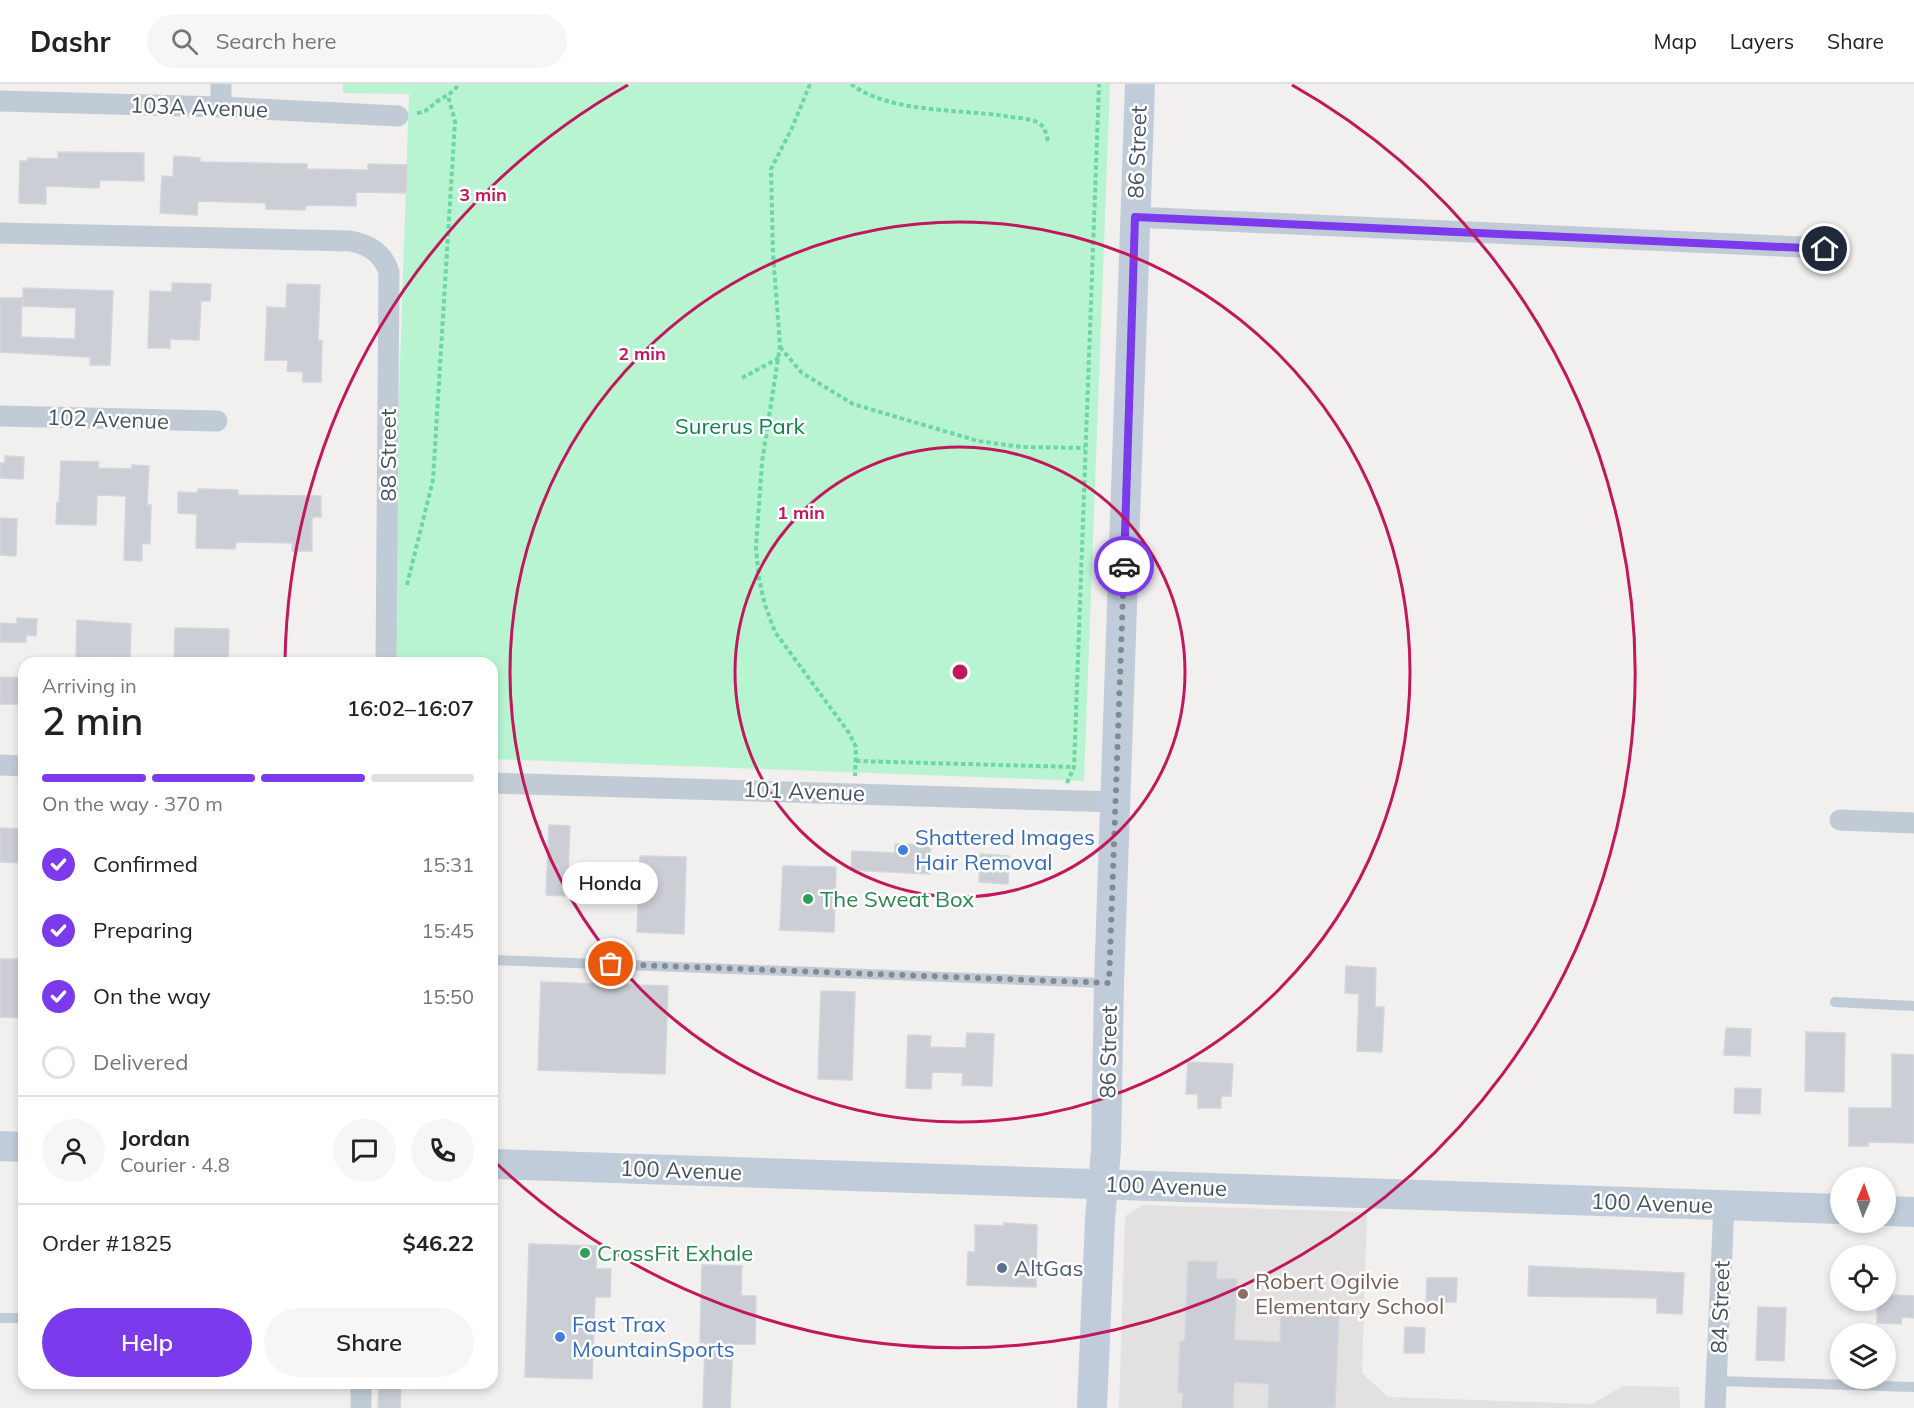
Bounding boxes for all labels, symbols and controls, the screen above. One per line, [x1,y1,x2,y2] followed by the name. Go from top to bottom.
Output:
[147,14,567,68] search box
[30,24,111,59] text: Dashr
[168,25,201,58] icon: search
[216,27,337,55] text: Search here
[1654,28,1697,54] text: Map
[1730,28,1794,54] text: Layers
[1827,28,1884,54] text: Share
[129,91,269,123] street label: 103A Avenue
[1121,105,1153,199] street label: 86 Street
[459,183,507,206] text: 3 min
[1799,223,1850,274] pin
[1808,232,1841,265] icon: home
[618,342,666,365] text: 2 min
[47,403,169,435] street label: 102 Avenue
[374,408,402,501] street label: 88 Street
[675,412,806,440] park label: Surerus Park
[777,501,825,524] text: 1 min
[1094,536,1154,596] courier
[1108,550,1141,583] icon: car
[950,662,970,682] centre of rings
[42,673,137,698] text: Arriving in
[347,694,474,722] text: 16:02–16:07
[42,696,143,745] text: 2 min
[743,775,865,807] street label: 101 Avenue
[42,791,223,816] text: On the way · 370 m
[915,823,1095,876] place label: Shattered Images Hair Removal
[896,843,910,857] marker: Shattered Images Hair Removal
[42,848,75,881] icon: check
[93,850,198,878] text: Confirmed
[421,852,474,877] text: 15:31
[563,862,659,904] callout: Honda
[578,870,642,895] text: Honda
[820,885,974,913] place label: The Sweat Box
[801,892,815,906] marker: The Sweat Box
[42,914,75,947] icon: check
[93,916,193,944] text: Preparing
[421,918,474,943] text: 15:45
[585,938,636,989] pin
[594,947,627,980] icon: bag
[42,980,75,1013] icon: check
[93,982,211,1010] text: On the way
[421,984,474,1009] text: 15:50
[1093,1005,1123,1099] street label: 86 Street
[93,1048,188,1076] text: Delivered
[42,1119,105,1182] button: person
[333,1119,396,1182] button: chat
[411,1119,474,1182] button: phone
[120,1124,190,1152] text: Jordan
[120,1152,230,1177] text: Courier · 4.8
[620,1154,742,1186] street label: 100 Avenue
[1830,1167,1896,1233] north arrow
[1830,1167,1896,1389] map controls
[1105,1170,1227,1202] street label: 100 Avenue
[1591,1187,1713,1219] street label: 100 Avenue
[42,1229,172,1257] text: Order #1825
[403,1229,474,1257] text: $46.22
[597,1239,753,1267] place label: CrossFit Exhale
[1830,1245,1896,1311] button: locate
[578,1246,592,1260] marker: CrossFit Exhale
[1014,1254,1083,1282] place label: AltGas
[1704,1260,1736,1354] street label: 84 Street
[995,1261,1009,1275] marker: AltGas
[1255,1267,1444,1320] place label: Robert Ogilvie Elementary School
[1236,1287,1250,1301] marker: Robert Ogilvie Elementary School
[42,1308,252,1377] button: Help
[264,1308,474,1377] button: Share
[572,1310,735,1363] place label: Fast Trax MountainSports
[1830,1323,1896,1389] button: layers
[553,1330,567,1344] marker: Fast Trax MountainSports

